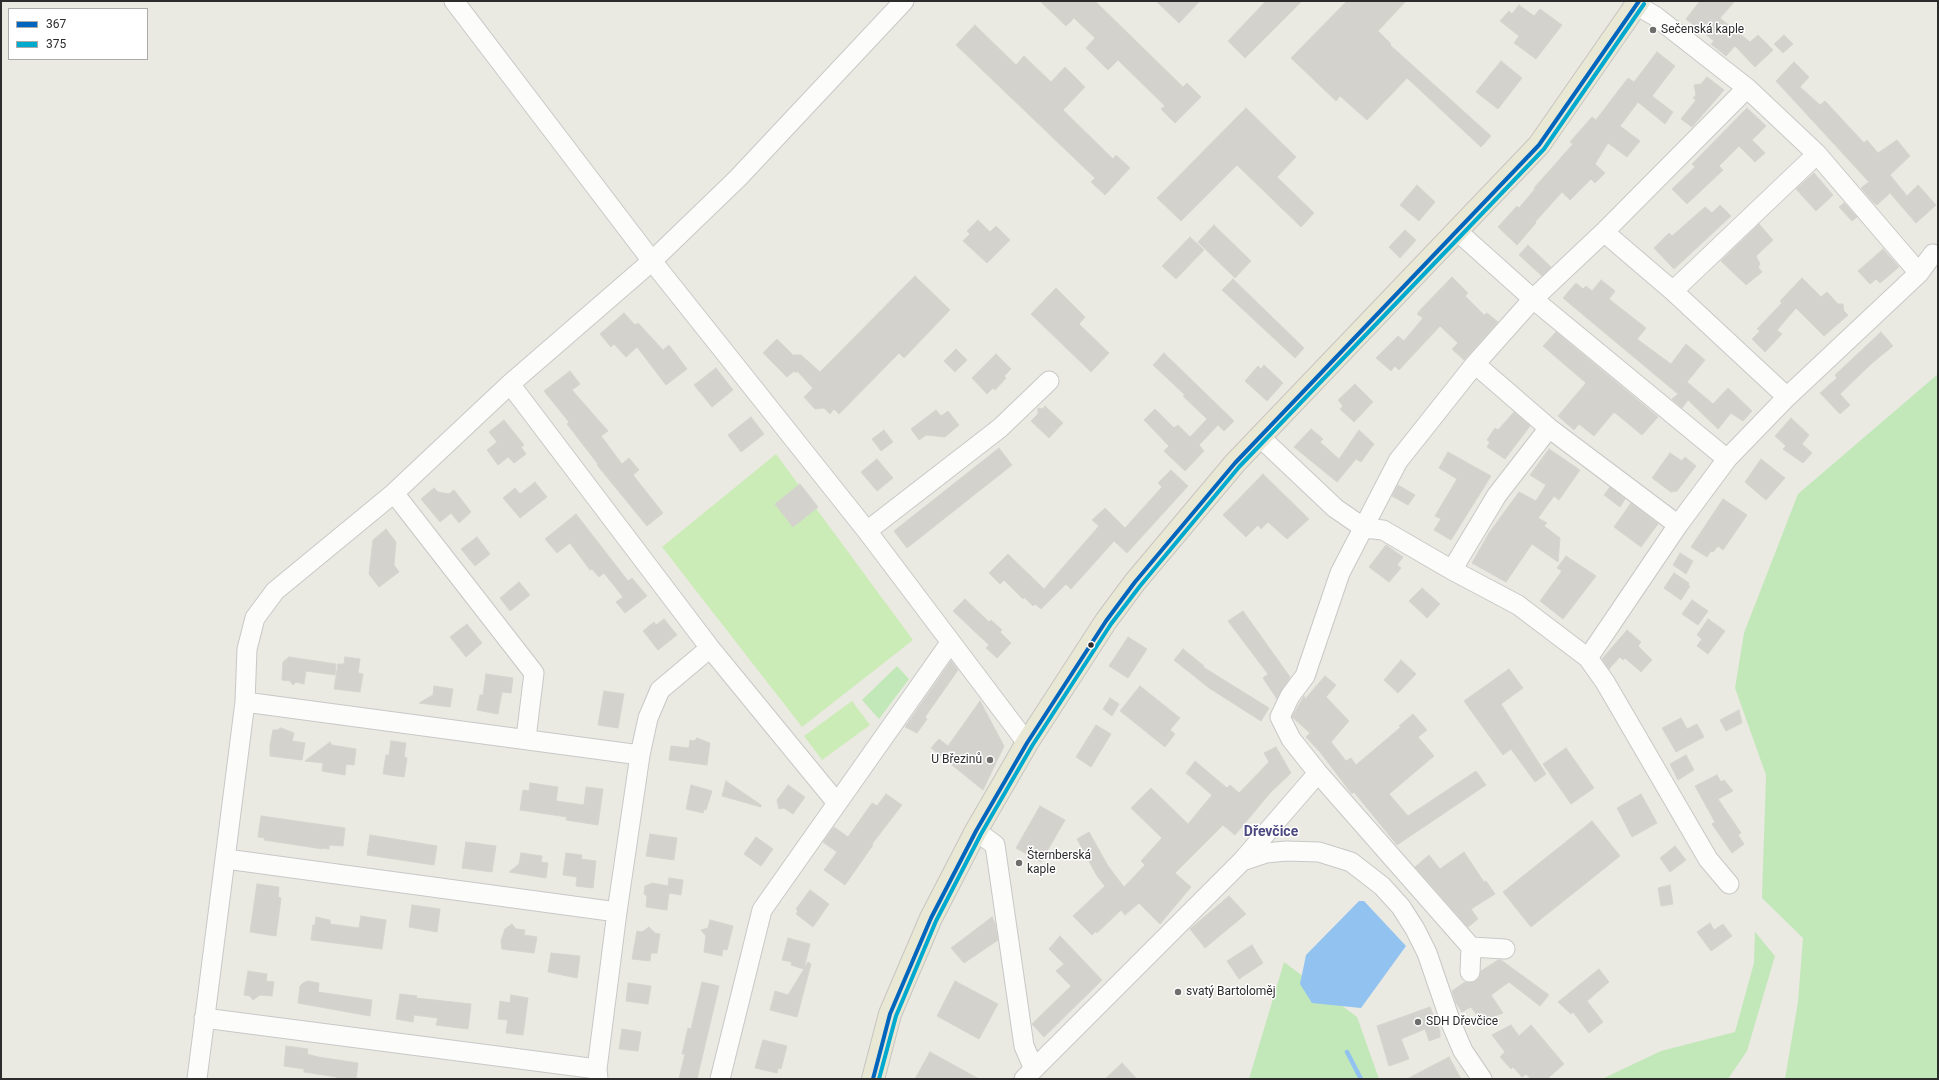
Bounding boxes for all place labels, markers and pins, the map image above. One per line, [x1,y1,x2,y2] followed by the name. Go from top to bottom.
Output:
[1661,23,1744,37] place label: Sečenská kaple
[1648,25,1658,35] marker: Sečenská kaple
[1086,640,1096,650] unlabelled marker
[931,753,982,767] place label: U Březinů
[985,755,995,765] marker: U Březinů
[1027,849,1091,877] place label: Šternberská kaple
[1014,858,1024,868] marker: Šternberská kaple
[1186,985,1276,999] place label: svatý Bartoloměj
[1173,987,1183,997] marker: svatý Bartoloměj
[1426,1015,1498,1029] place label: SDH Dřevčice
[1413,1017,1423,1027] marker: SDH Dřevčice

